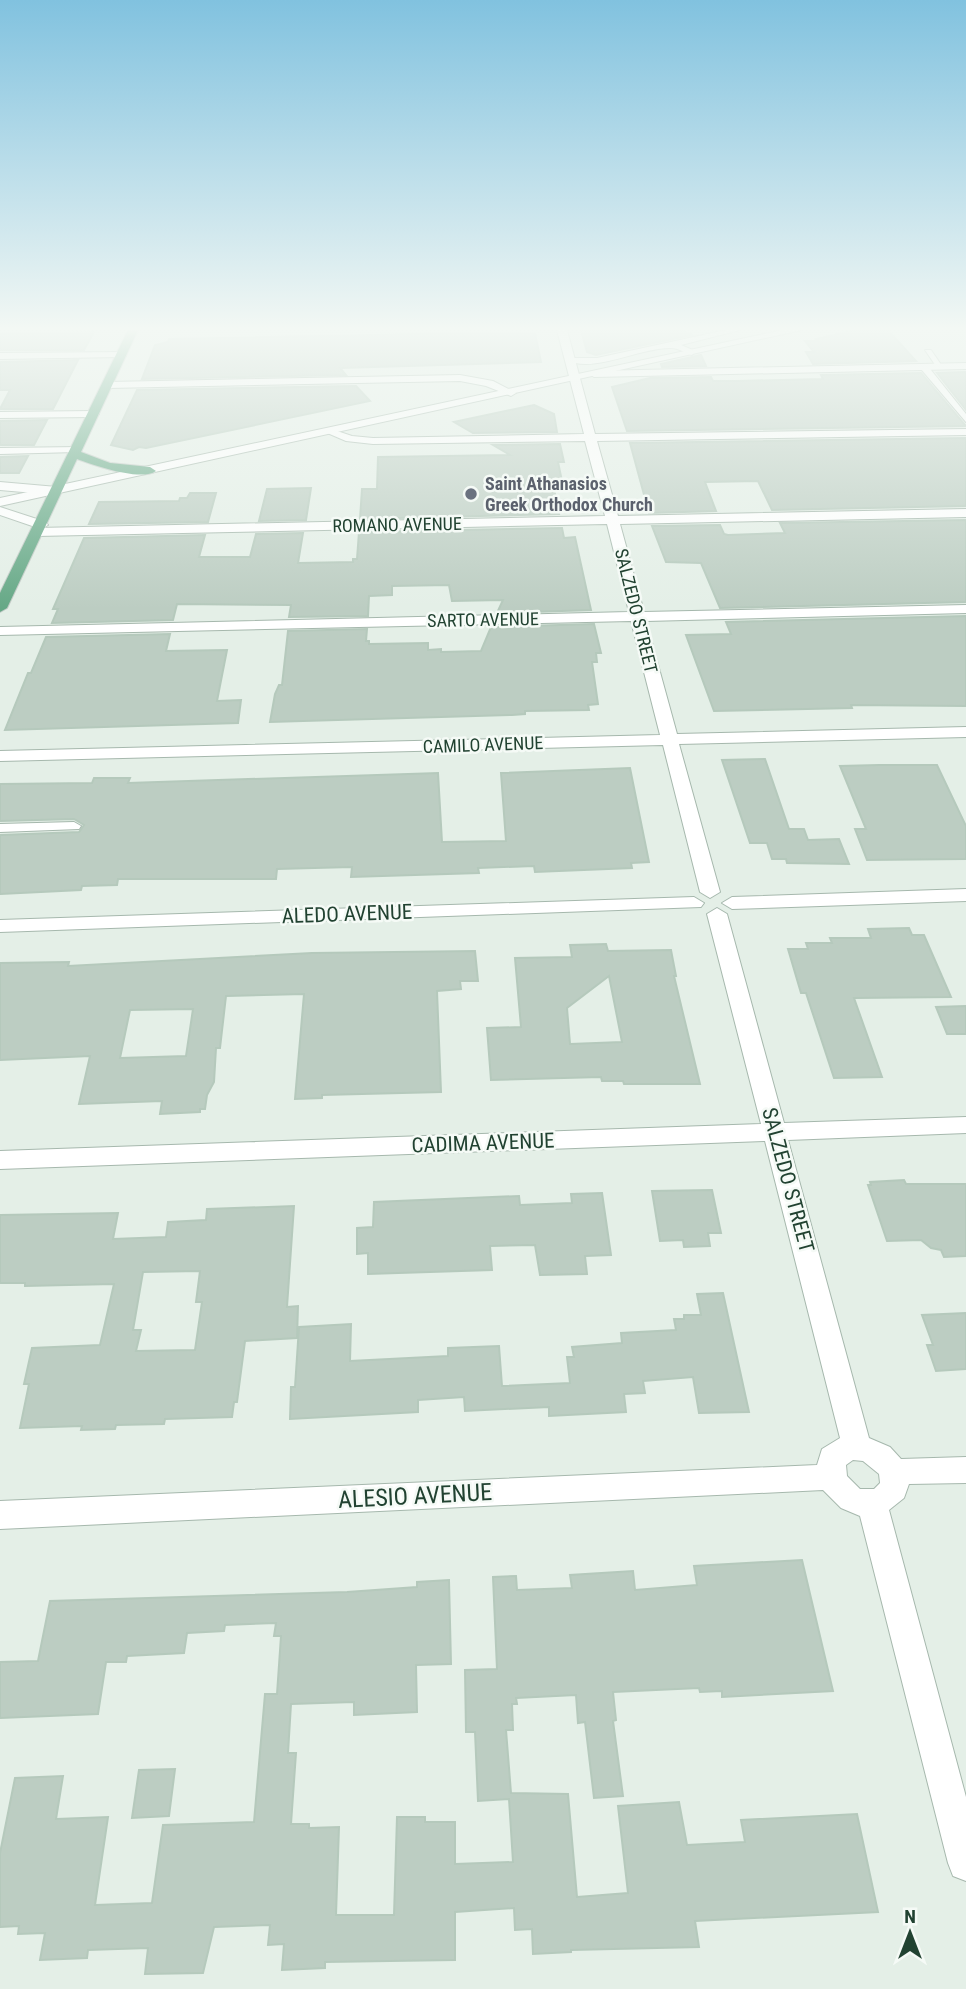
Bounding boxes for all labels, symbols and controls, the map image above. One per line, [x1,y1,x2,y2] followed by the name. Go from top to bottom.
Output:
[485,473,653,515] place label: Saint Athanasios Greek Orthodox Church
[463,486,479,502] marker: Saint Athanasios Greek Orthodox Church
[332,513,462,536] street label: ROMANO AVENUE
[611,546,662,675] street label: SALZEDO STREET
[427,608,539,631] street label: SARTO AVENUE
[422,732,544,757] street label: CAMILO AVENUE
[281,900,413,928] street label: ALEDO AVENUE
[757,1105,819,1255] street label: SALZEDO STREET
[411,1129,555,1157] street label: CADIMA AVENUE
[337,1478,493,1514] street label: ALESIO AVENUE
[875,1898,945,1968] north arrow
[904,1905,916,1928] text: N

